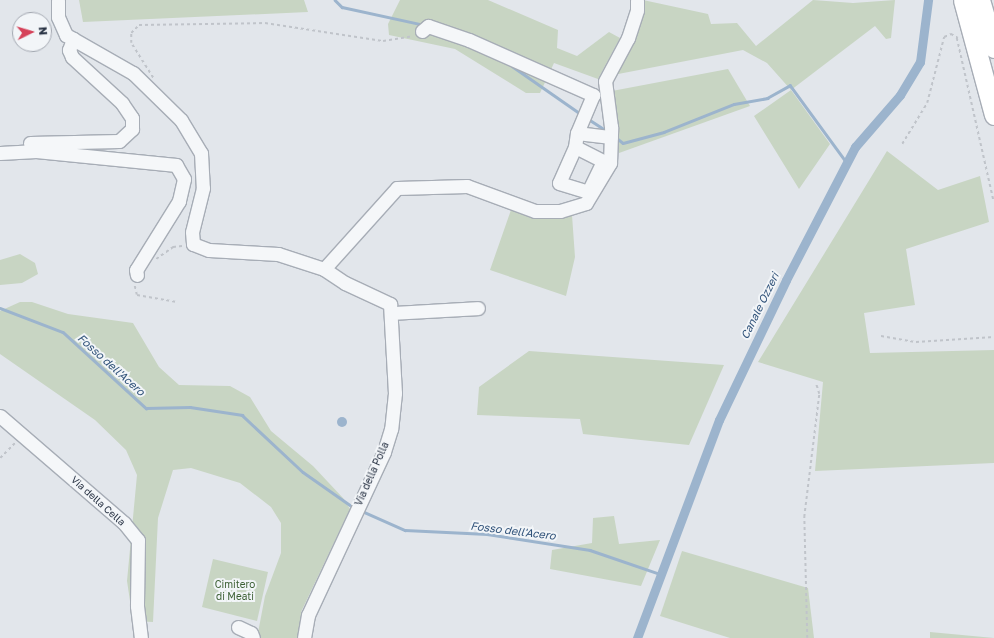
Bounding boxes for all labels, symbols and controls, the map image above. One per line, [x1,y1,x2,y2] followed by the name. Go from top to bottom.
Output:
[12,12,52,52] north arrow
[37,26,50,36] text: N
[738,271,782,341] water label: Canale Ozzeri
[75,331,147,399] water label: Fosso dell'Acero
[353,440,391,508] street label: Via della Polla
[68,474,128,528] street label: Via della Cella
[470,519,556,543] water label: Fosso dell'Acero
[215,578,255,602] park label: Cimitero di Meati

